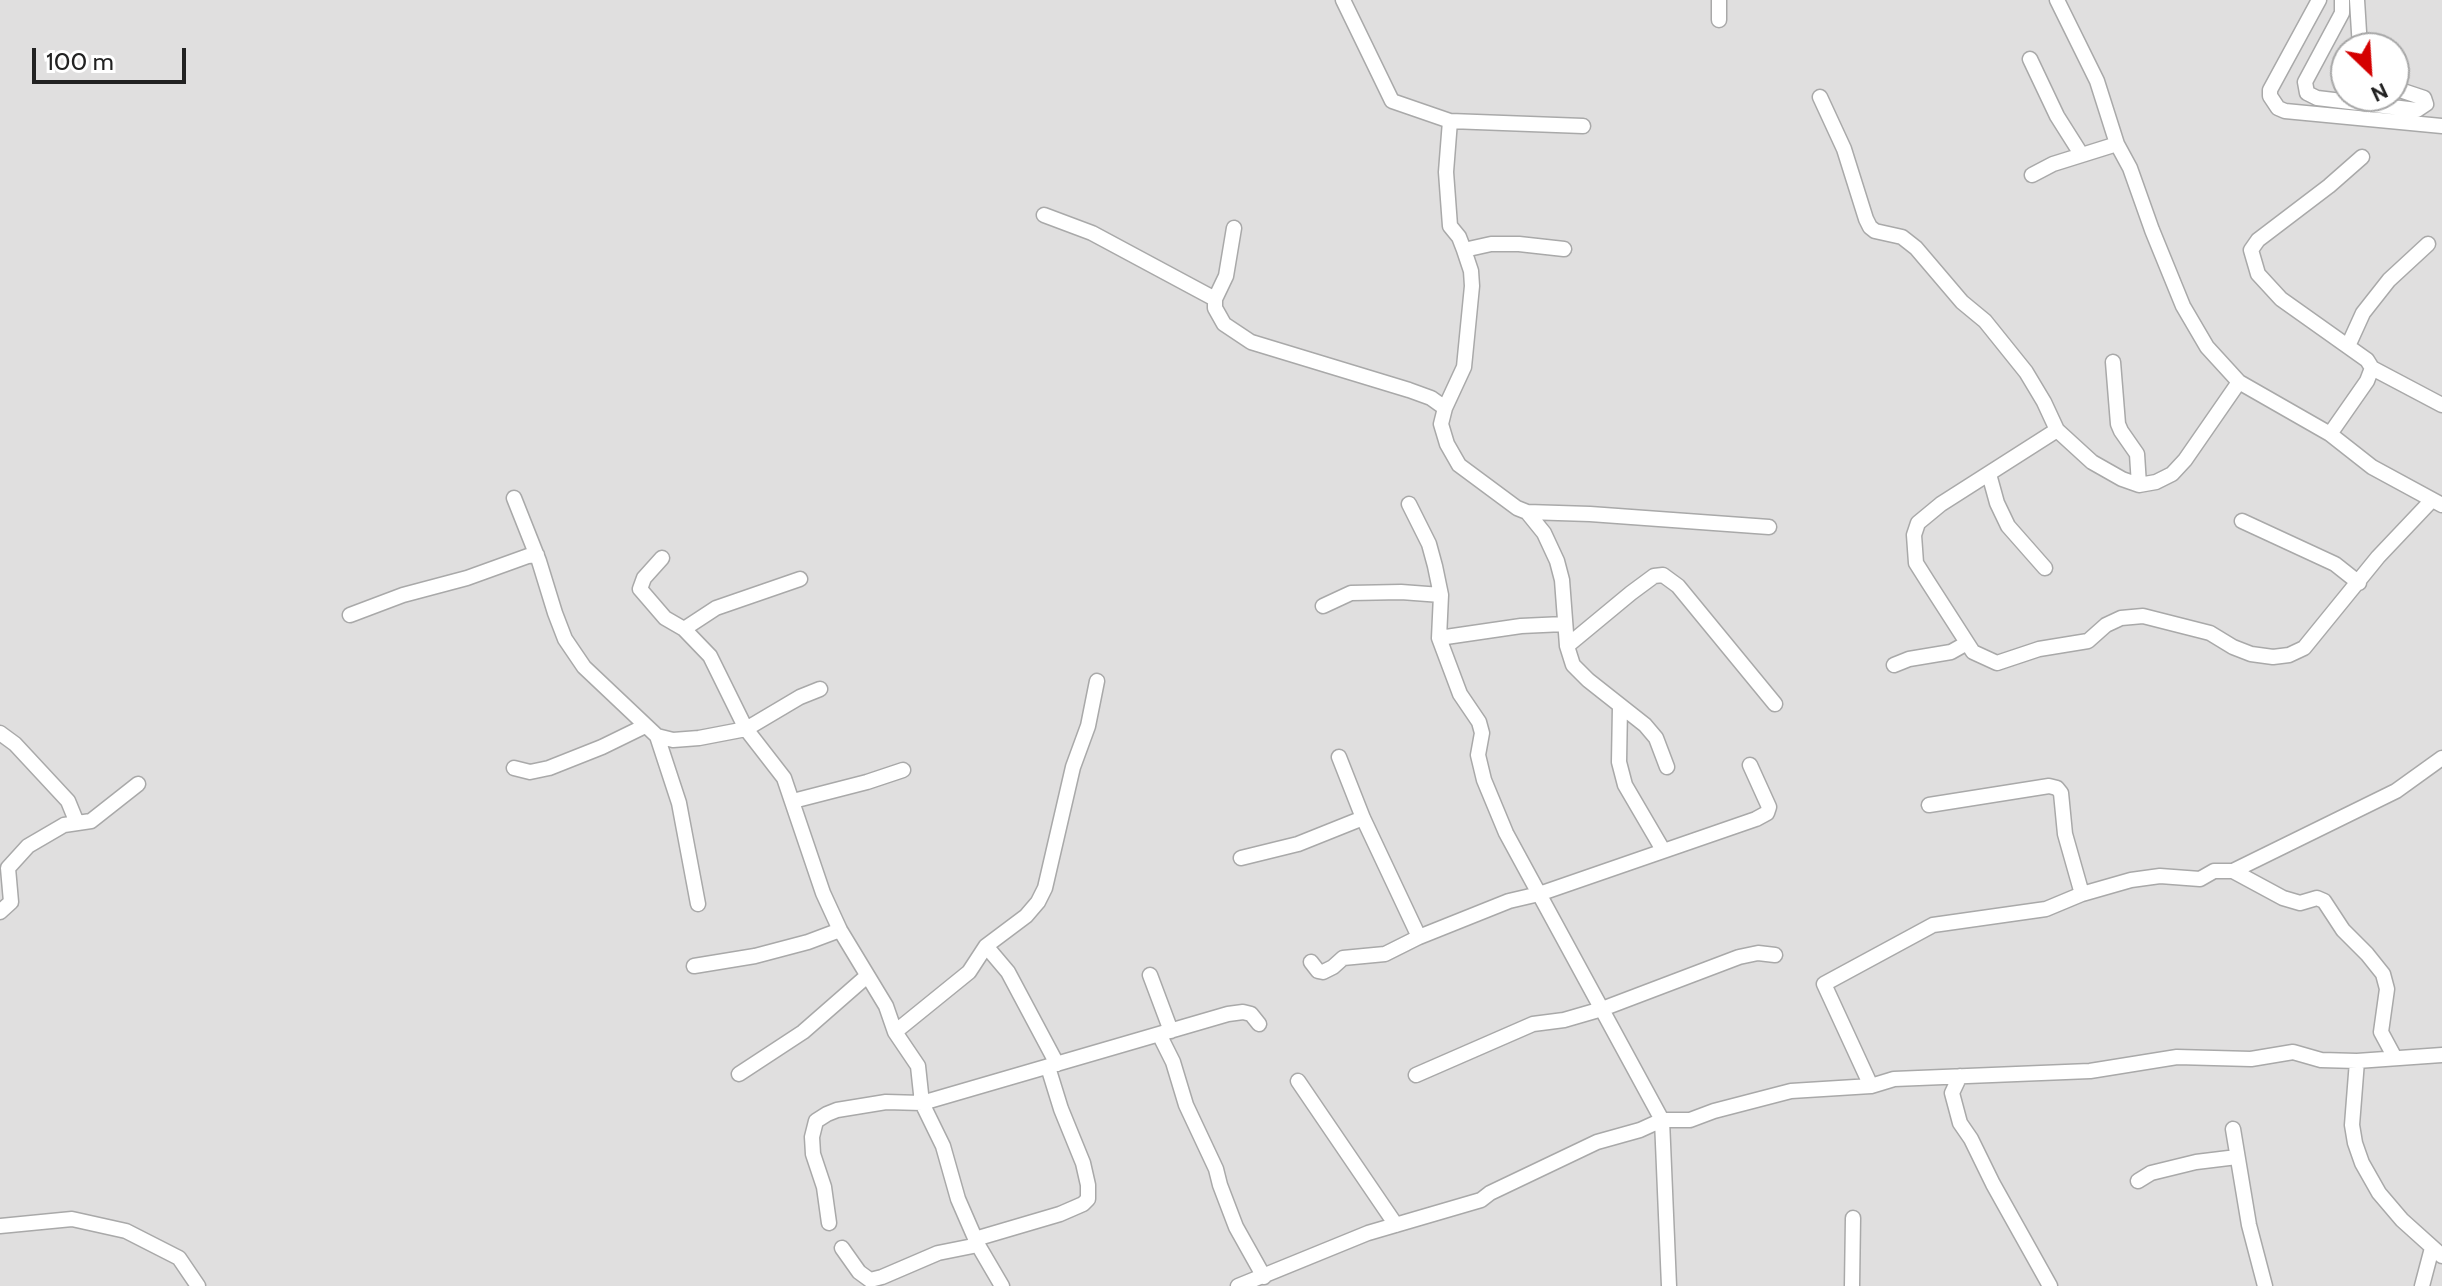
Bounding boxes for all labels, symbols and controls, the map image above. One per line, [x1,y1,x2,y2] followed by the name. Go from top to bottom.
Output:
[36,32,190,82] scale bar
[2330,32,2410,112] north arrow
[46,47,114,76] text: 100 m
[2367,77,2392,108] text: N

